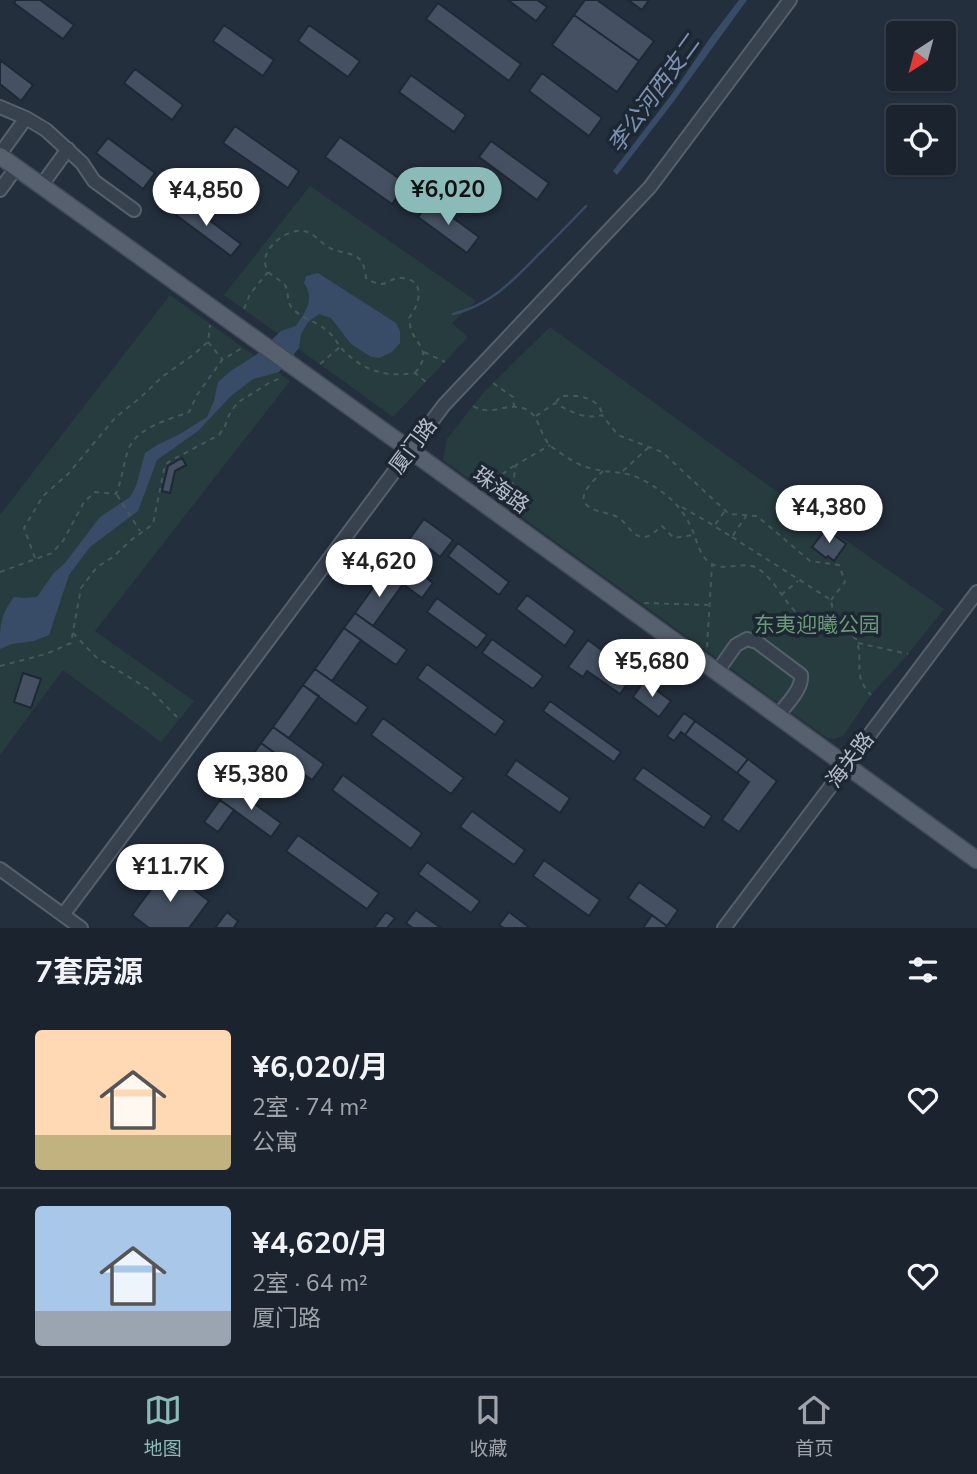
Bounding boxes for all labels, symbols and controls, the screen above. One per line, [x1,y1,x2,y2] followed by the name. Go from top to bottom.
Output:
[886,21,956,91] north arrow
[886,21,956,175] map controls
[601,28,708,159] water label: 李公河西支二
[886,105,956,175] button: locate
[149,168,263,228] pin: ¥4,850
[391,168,505,227] pin: ¥6,020
[411,174,485,205] text: ¥6,020
[169,175,243,206] text: ¥4,850
[383,412,443,480] street label: 厦门路
[467,460,535,520] street label: 珠海路
[772,486,886,545] pin: ¥4,380
[792,492,866,523] text: ¥4,380
[322,540,436,599] pin: ¥4,620
[342,546,416,577] text: ¥4,620
[754,611,880,639] park label: 东夷迎曦公园
[595,640,709,699] pin: ¥5,680
[615,646,689,677] text: ¥5,680
[820,726,880,794] street label: 海关路
[194,752,308,812] pin: ¥5,380
[214,759,288,790] text: ¥5,380
[113,844,227,904] pin: ¥11.7K
[132,851,208,882] text: ¥11.7K
[904,951,942,989] icon: filters
[35,952,143,993] text: 7套房源
[252,1047,389,1088] text: ¥6,020/月
[91,1058,175,1142] icon: home
[904,1081,942,1119] icon: heart
[252,1092,368,1123] text: 2室 · 74 m²
[252,1127,298,1158] text: 公寓
[252,1223,389,1264] text: ¥4,620/月
[91,1234,175,1318] icon: home
[904,1257,942,1295] icon: heart
[252,1268,368,1299] text: 2室 · 64 m²
[252,1303,321,1334] text: 厦门路
[144,1391,182,1462] tab: 地图
[469,1391,507,1462] tab: 收藏
[795,1391,833,1462] tab: 首页

